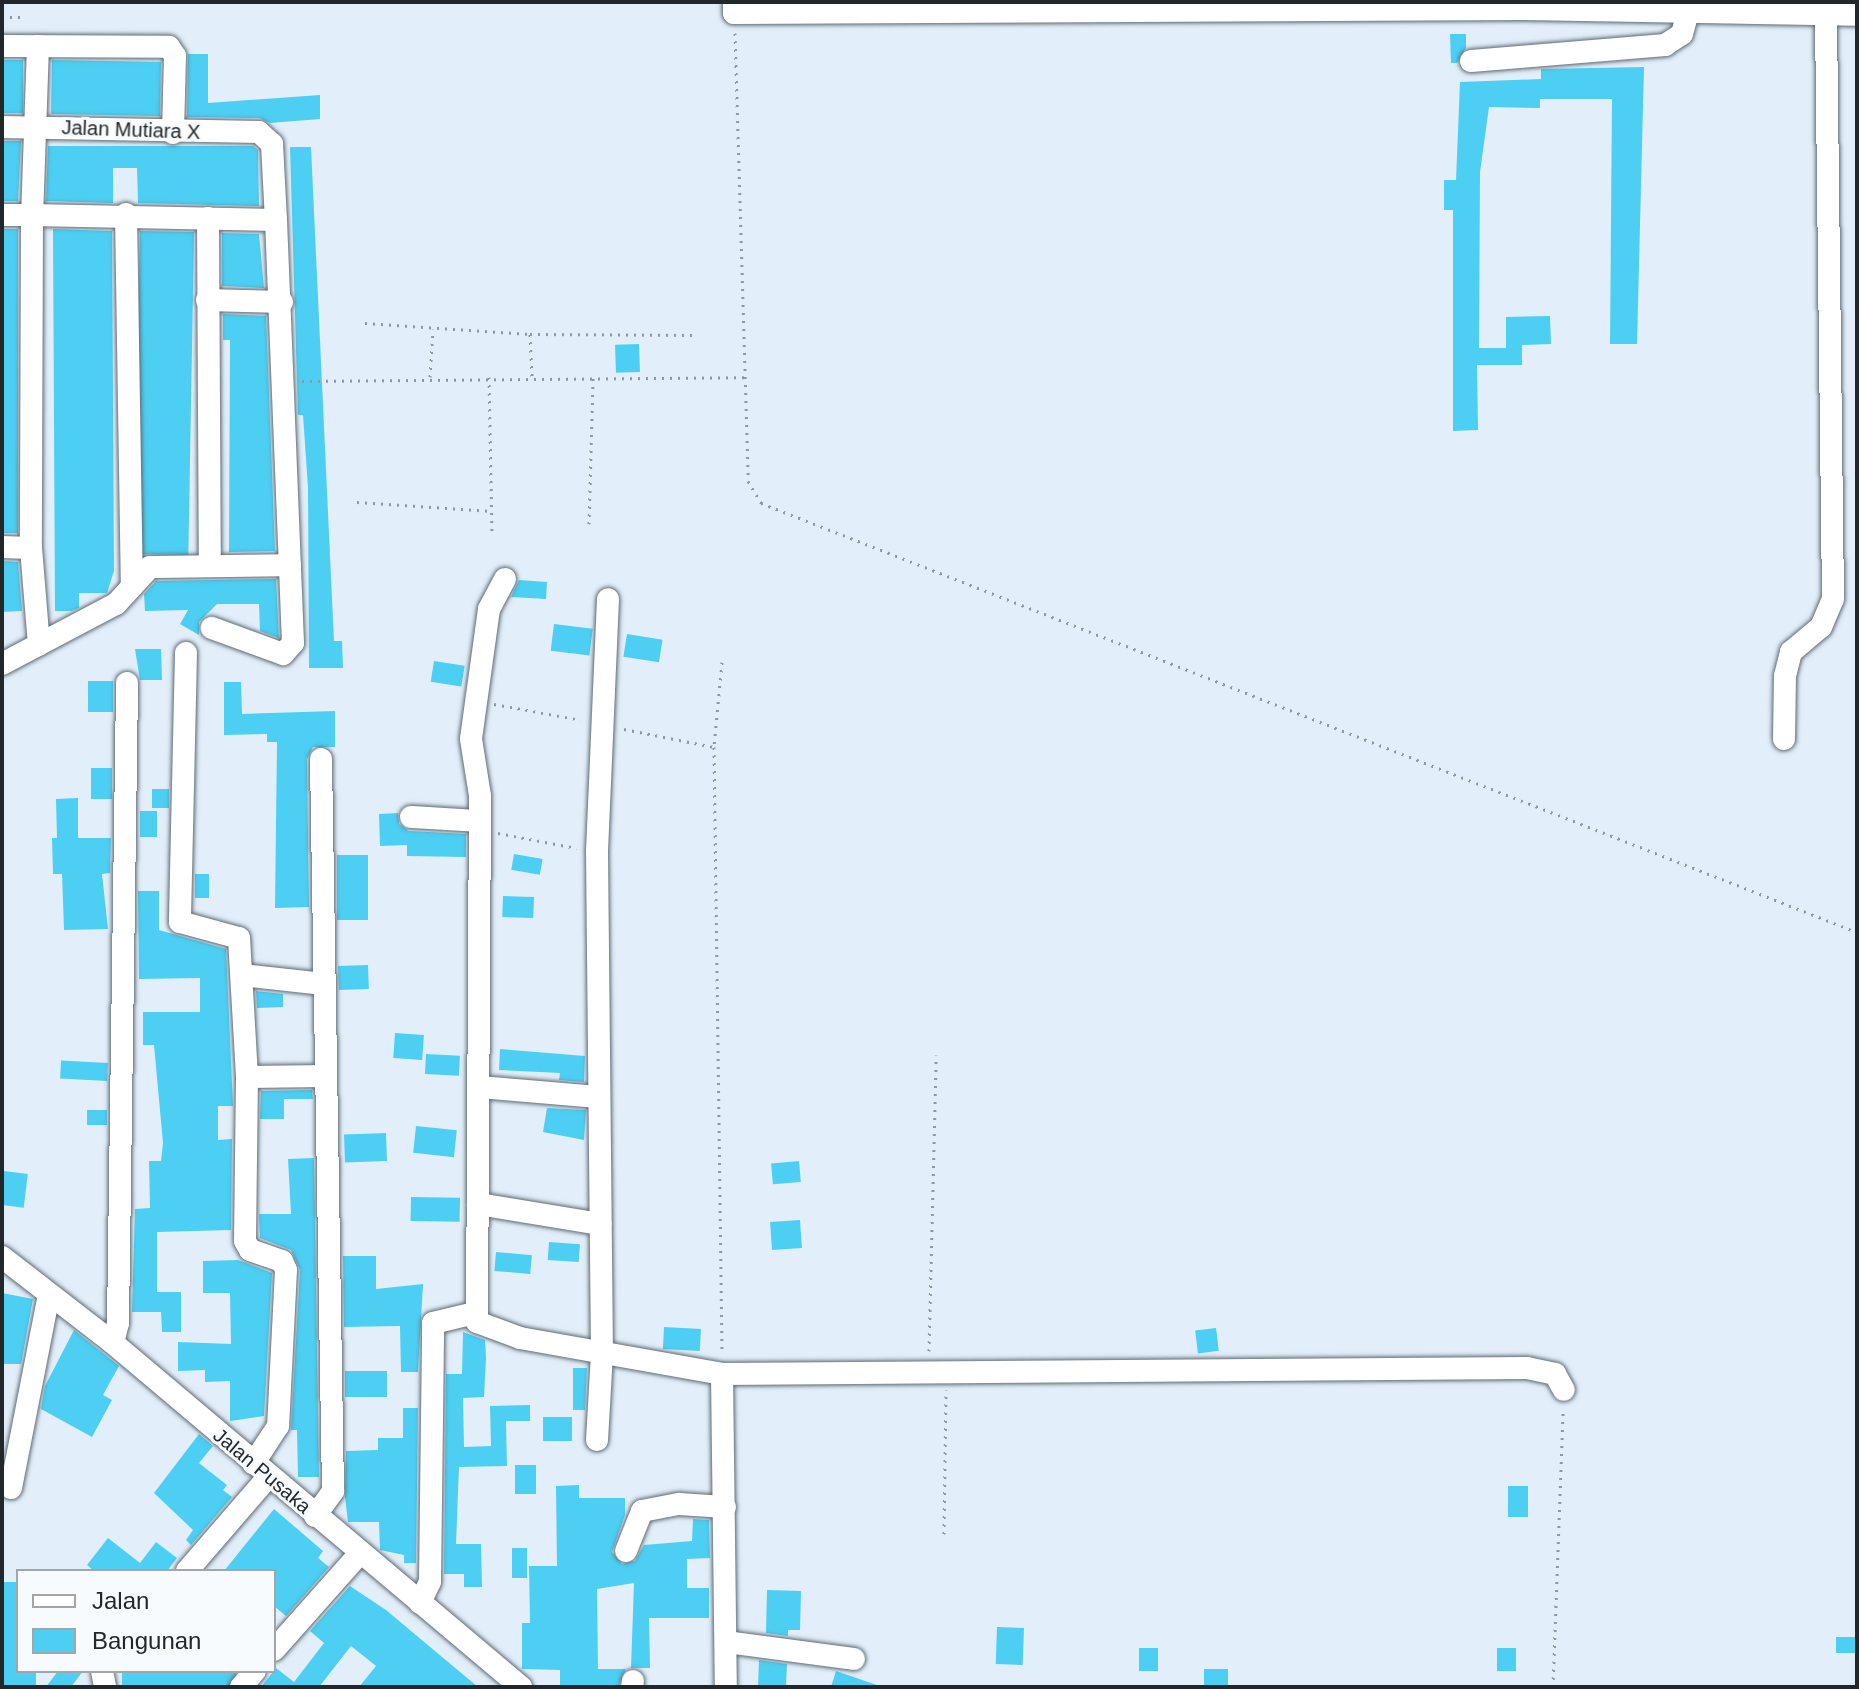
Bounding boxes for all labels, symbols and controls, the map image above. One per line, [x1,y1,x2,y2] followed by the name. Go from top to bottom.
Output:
[61,116,201,144] street label: Jalan Mutiara X
[208,1423,316,1519] street label: Jalan Pusaka
[16,1569,276,1673] legend
[92,1587,149,1614] text: Jalan
[92,1627,201,1654] text: Bangunan

